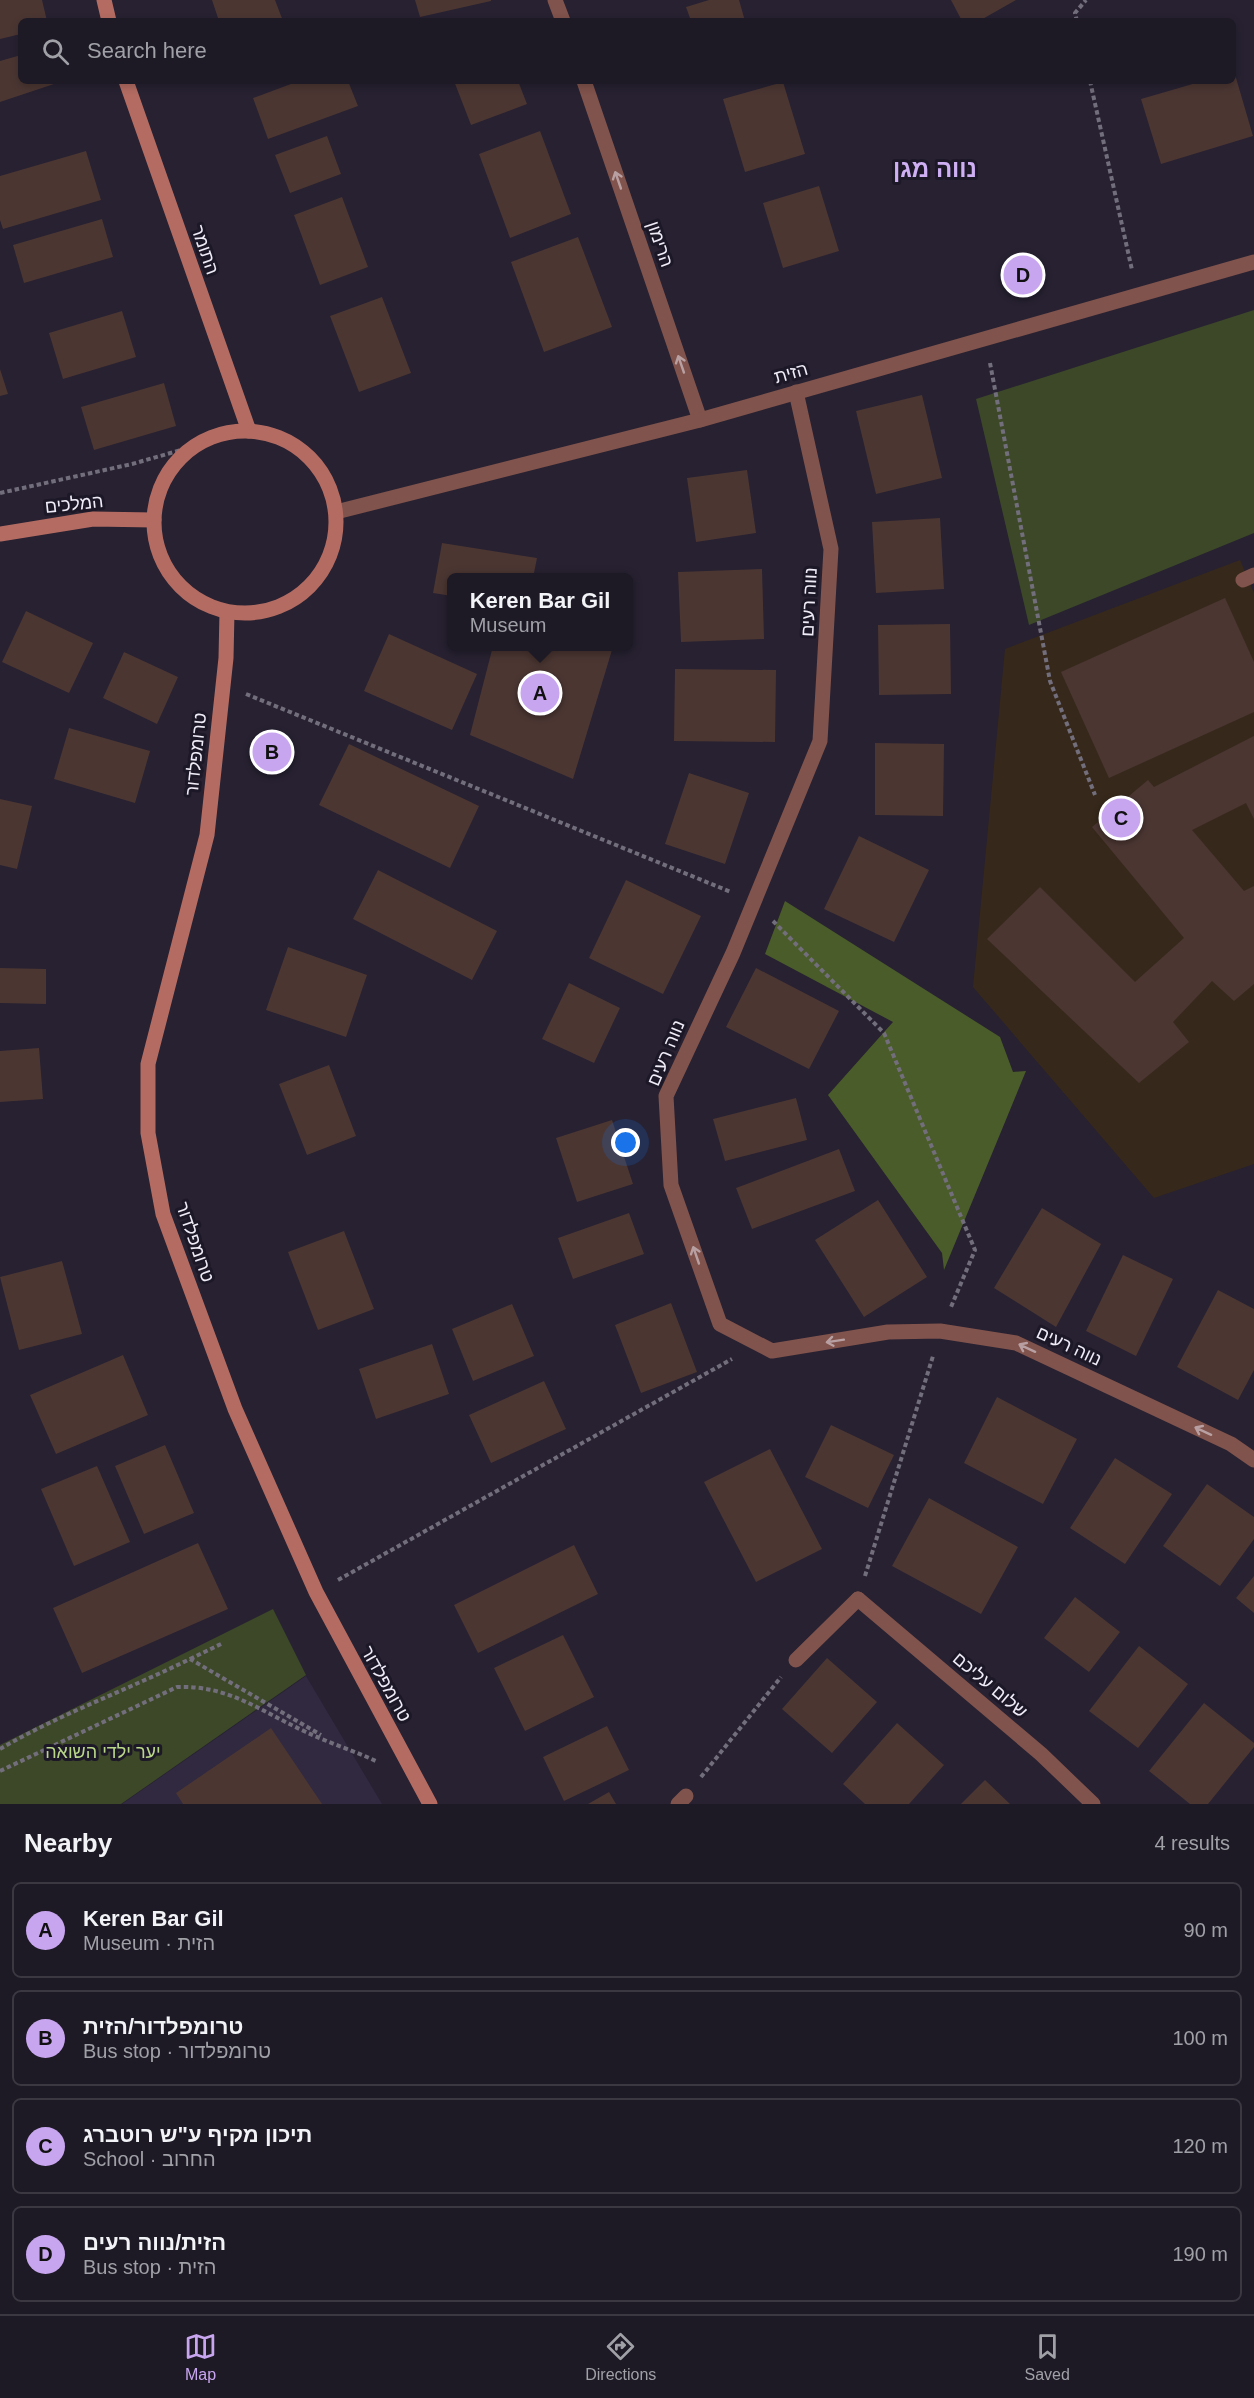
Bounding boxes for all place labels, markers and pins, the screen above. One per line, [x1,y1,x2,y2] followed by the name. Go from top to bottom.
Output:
[1004,252,1042,298] pin: D
[520,670,560,716] pin: A
[252,730,292,774] pin: B
[1102,796,1140,840] pin: C

